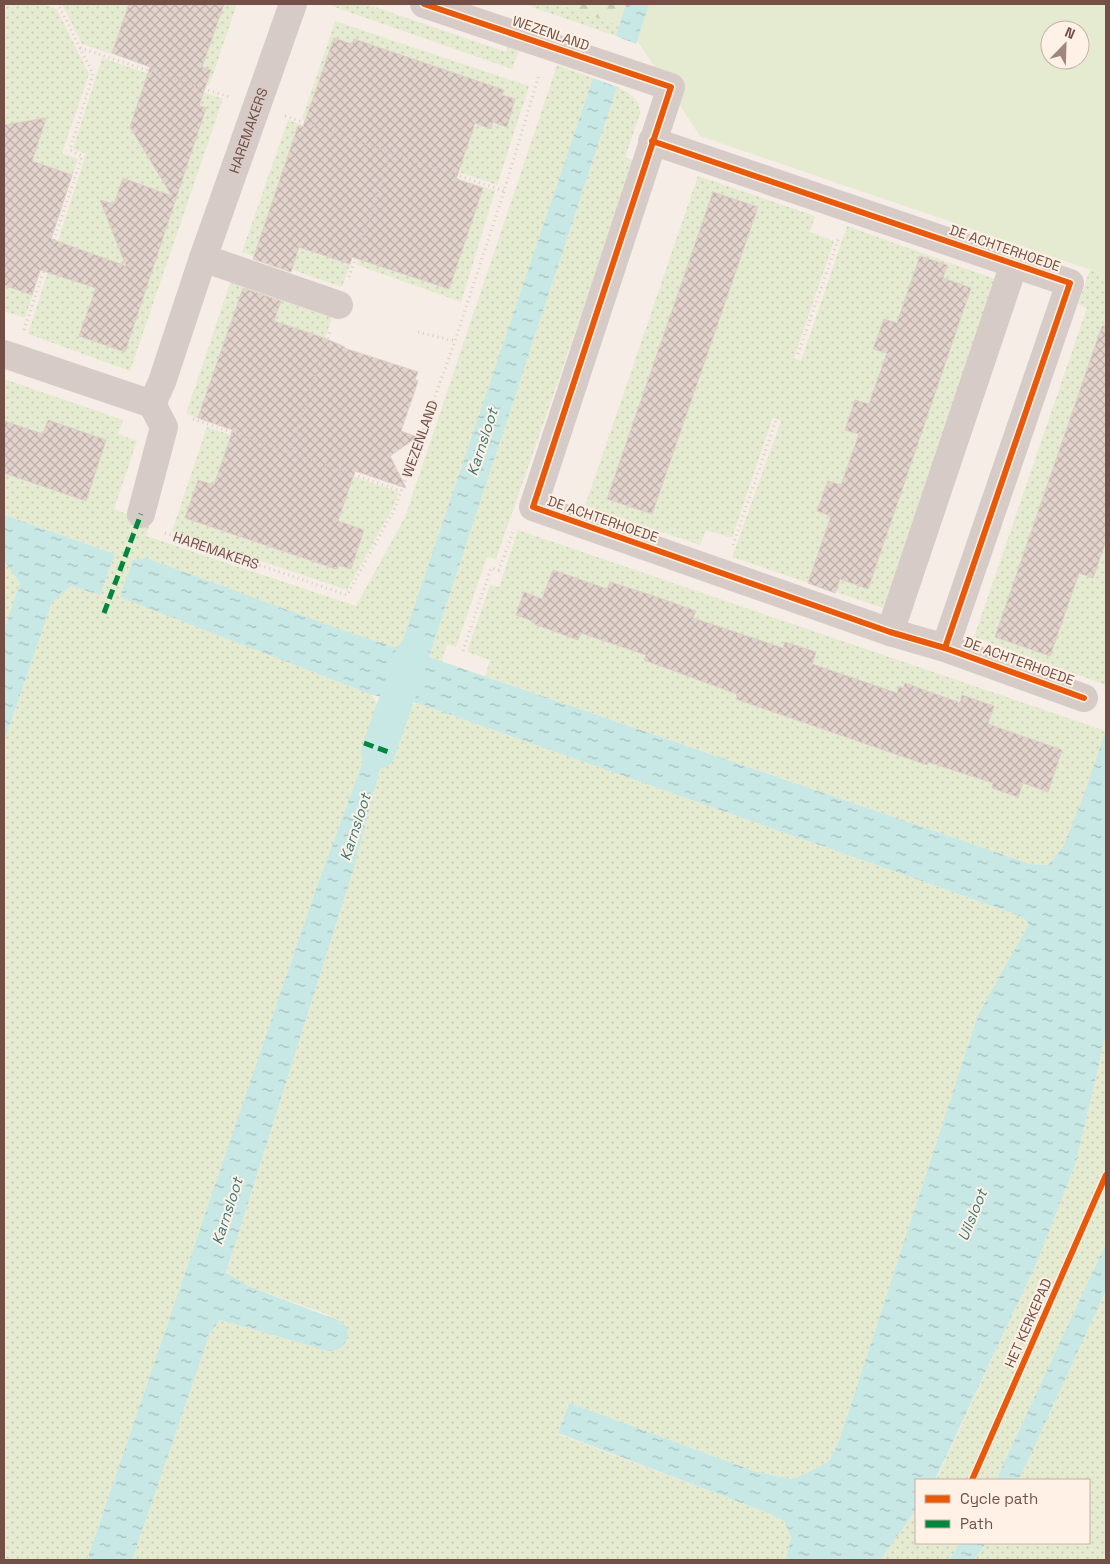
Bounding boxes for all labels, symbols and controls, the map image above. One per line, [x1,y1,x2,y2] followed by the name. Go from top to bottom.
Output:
[510,11,592,55] street label: WEZENLAND
[1040,20,1090,70] north arrow
[1062,23,1078,43] text: N
[225,85,272,176] street label: HAREMAKERS
[947,221,1063,275] street label: DE ACHTERHOEDE
[398,398,442,480] street label: WEZENLAND
[462,404,502,478] water label: Karnsloot
[545,492,661,546] street label: DE ACHTERHOEDE
[171,527,261,573] street label: HAREMAKERS
[961,633,1077,689] street label: DE ACHTERHOEDE
[335,789,375,863] water label: Karnsloot
[207,1173,247,1247] water label: Karnsloot
[953,1184,992,1244] water label: Uilsloot
[1000,1276,1056,1370] street label: HET KERKEPAD
[915,1479,1090,1544] legend
[960,1489,1038,1508] text: Cycle path
[960,1514,993,1533] text: Path

